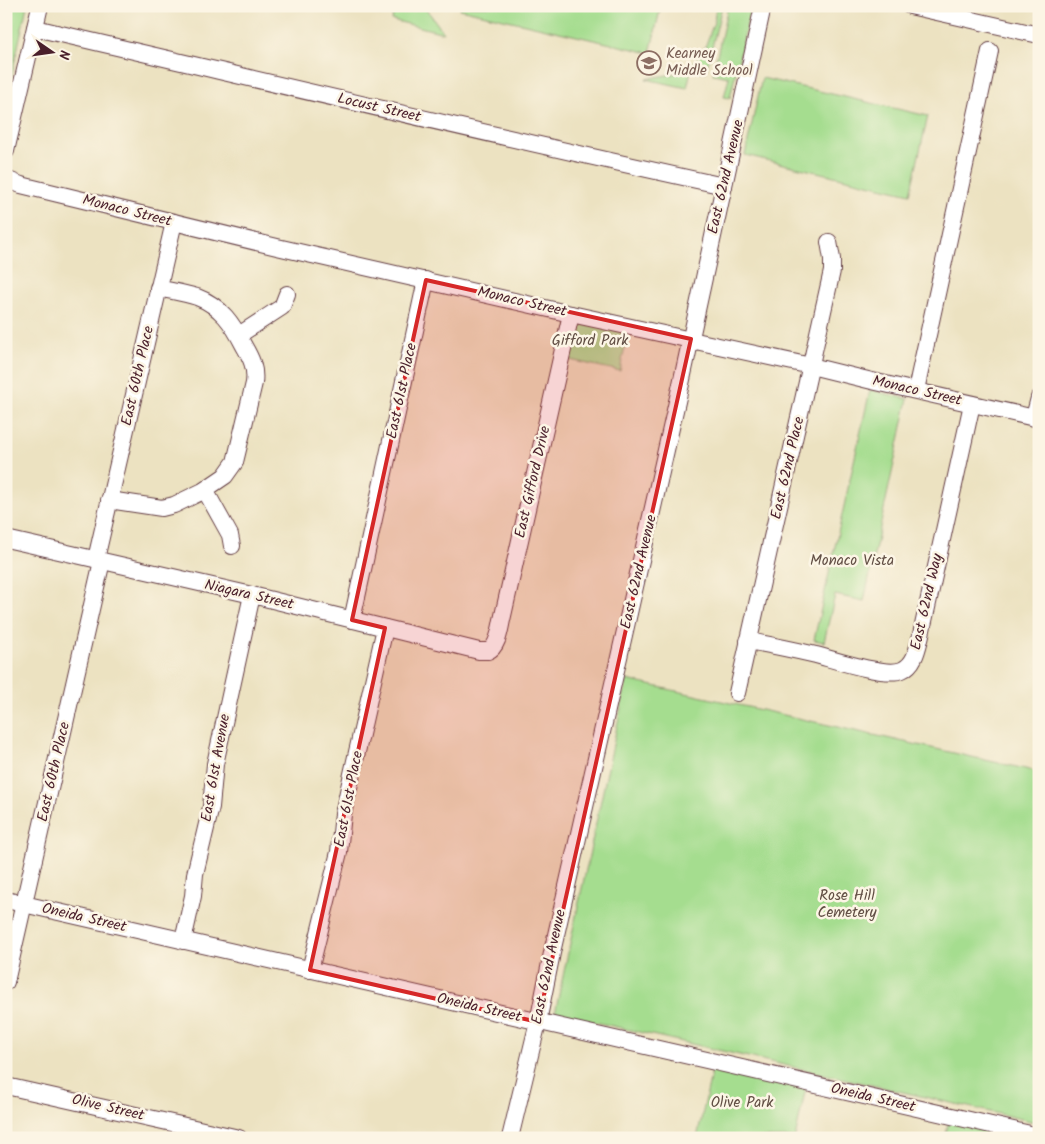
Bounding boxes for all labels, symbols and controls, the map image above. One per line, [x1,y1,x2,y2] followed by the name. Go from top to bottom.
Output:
[28,28,78,78] north arrow
[666,42,753,83] place label: Kearney Middle School
[52,48,75,62] text: N
[636,50,662,76] school or university icon: Kearney Middle School
[335,87,423,129] street label: Locust Street
[701,117,751,237] street label: East 62nd Avenue
[80,188,174,234] street label: Monaco Street
[475,280,569,324] street label: Monaco Street
[115,323,161,428] street label: East 60th Place
[552,329,629,353] park label: Gifford Park
[380,341,424,441] street label: East 61st Place
[870,369,964,413] street label: Monaco Street
[765,414,812,522] street label: East 62nd Place
[508,423,558,541] street label: East Gifford Drive
[614,512,664,632] street label: East 62nd Avenue
[810,549,894,573] park label: Monaco Vista
[904,550,950,653] street label: East 62nd Way
[202,573,296,617] street label: Niagara Street
[195,712,237,824] street label: East 61st Avenue
[31,719,77,824] street label: East 60th Place
[328,749,370,849] street label: East 61st Place
[818,884,877,925] park label: Rose Hill Cemetery
[39,897,129,939] street label: Oneida Street
[525,907,573,1027] street label: East 62nd Avenue
[434,987,524,1029] street label: Oneida Street
[828,1077,918,1119] street label: Oneida Street
[69,1088,147,1128] street label: Olive Street
[711,1091,774,1115] park label: Olive Park

